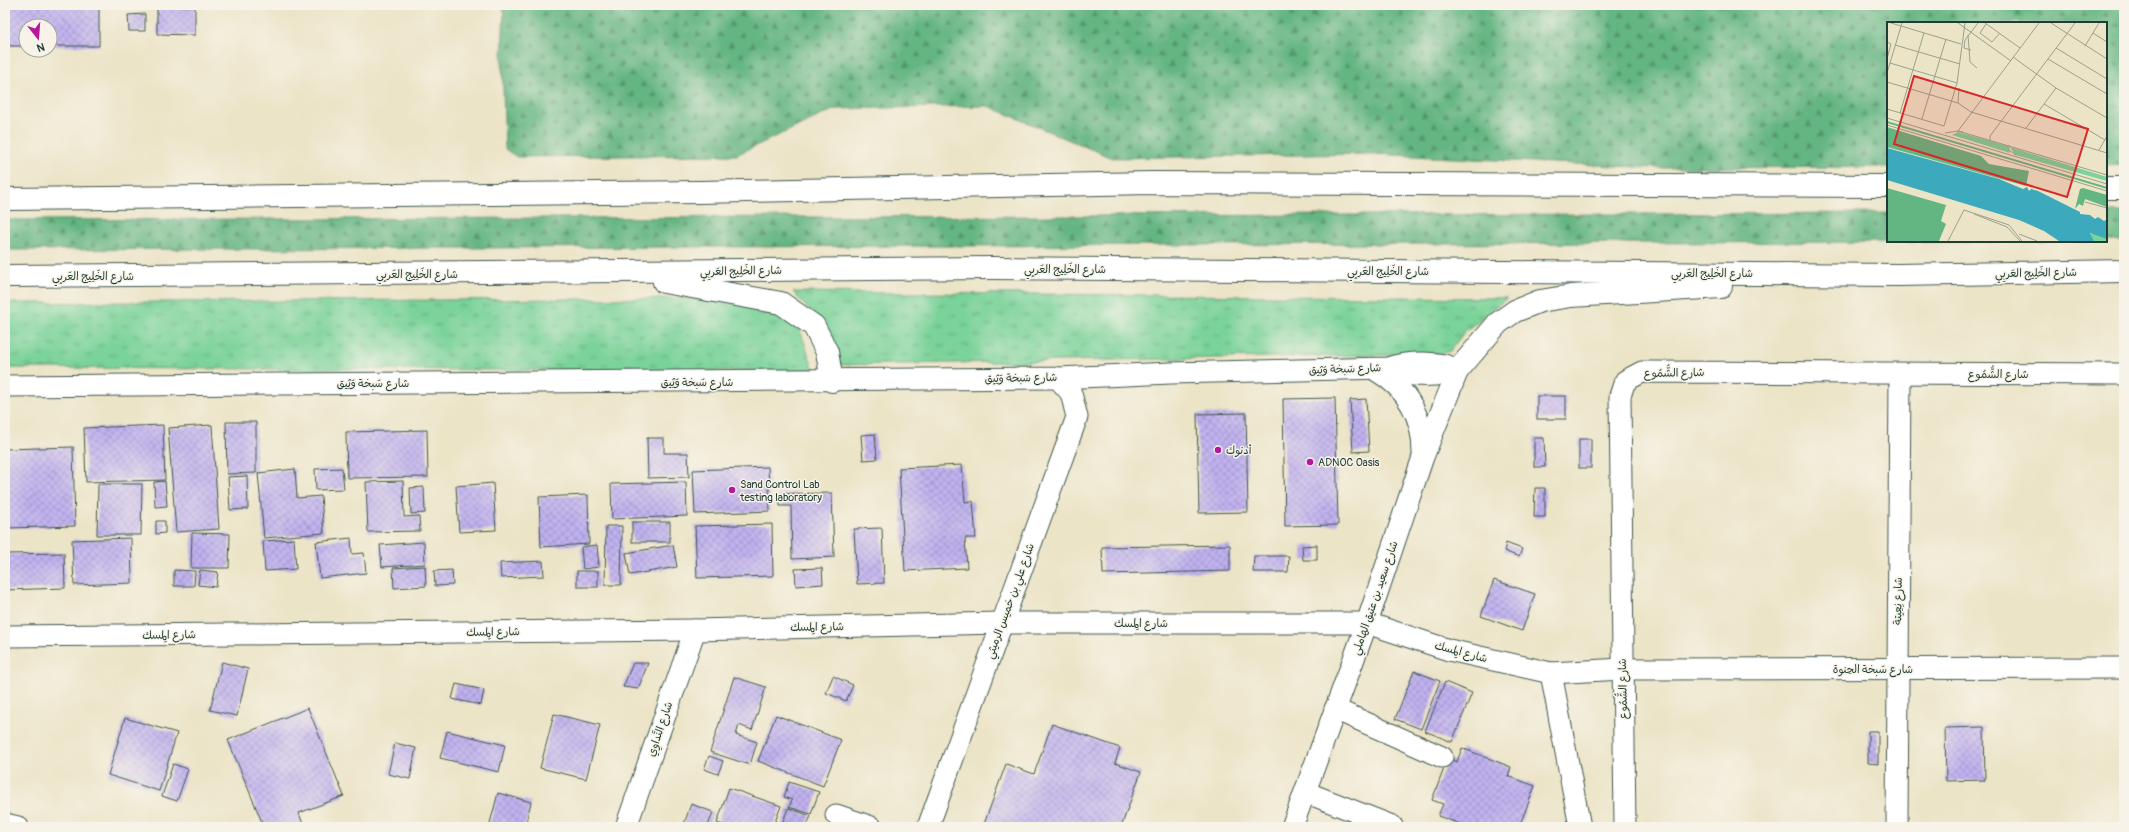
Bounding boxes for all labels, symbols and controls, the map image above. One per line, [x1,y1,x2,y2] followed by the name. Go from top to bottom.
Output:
[18,18,58,58] north arrow
[1887,22,2107,242] inset map
[35,40,46,55] text: N
[1024,262,1106,280] street label: شارع الخَلِيج العَربِي
[700,263,782,282] street label: شارع الخَلِيج العَربِي
[1347,264,1429,282] street label: شارع الخَلِيج العَربِي
[1995,265,2077,284] street label: شارع الخَلِيج العَربِي
[1671,266,1753,284] street label: شارع الخَلِيج العَربِي
[376,267,458,285] street label: شارع الخَلِيج العَربِي
[52,269,134,287] street label: شارع الخَلِيج العَربِي
[1309,361,1382,379] street label: شارع سَبخة وَثِيق
[1643,363,1705,382] street label: شارع الشُّمُوع
[1967,365,2029,383] street label: شارع الشُّمُوع
[985,371,1057,387] street label: شارع سَبخة وَثِيق
[661,376,733,391] street label: شارع سَبخة وَثِيق
[337,377,409,392] street label: شارع سَبخة وَثِيق
[1226,444,1252,458] place label: أدنوك
[1213,445,1223,455] marker: أدنوك
[1318,456,1380,469] place label: ADNOC Oasis
[1305,457,1315,467] marker: ADNOC Oasis
[739,478,822,504] place label: Sand Control Lab testing laboratory
[727,485,737,495] marker: Sand Control Lab testing laboratory
[1349,539,1404,658] street label: شارع سعيد بن عتيق الهاملي
[983,542,1041,662] street label: شارع علي بن خميس الرميثي
[1891,577,1907,625] street label: شارع نِعِيتة
[1114,617,1168,632] street label: شارع المِسك
[790,620,844,636] street label: شارع المِسك
[466,625,520,641] street label: شارع المِسك
[142,628,196,644] street label: شارع المِسك
[1433,639,1489,667] street label: شارع المِسك
[1613,658,1632,720] street label: شارع الشُّمُوع
[1833,663,1913,678] street label: شارع سَبخة الحِنوة
[644,700,677,759] street label: شارع النَّداوِي

